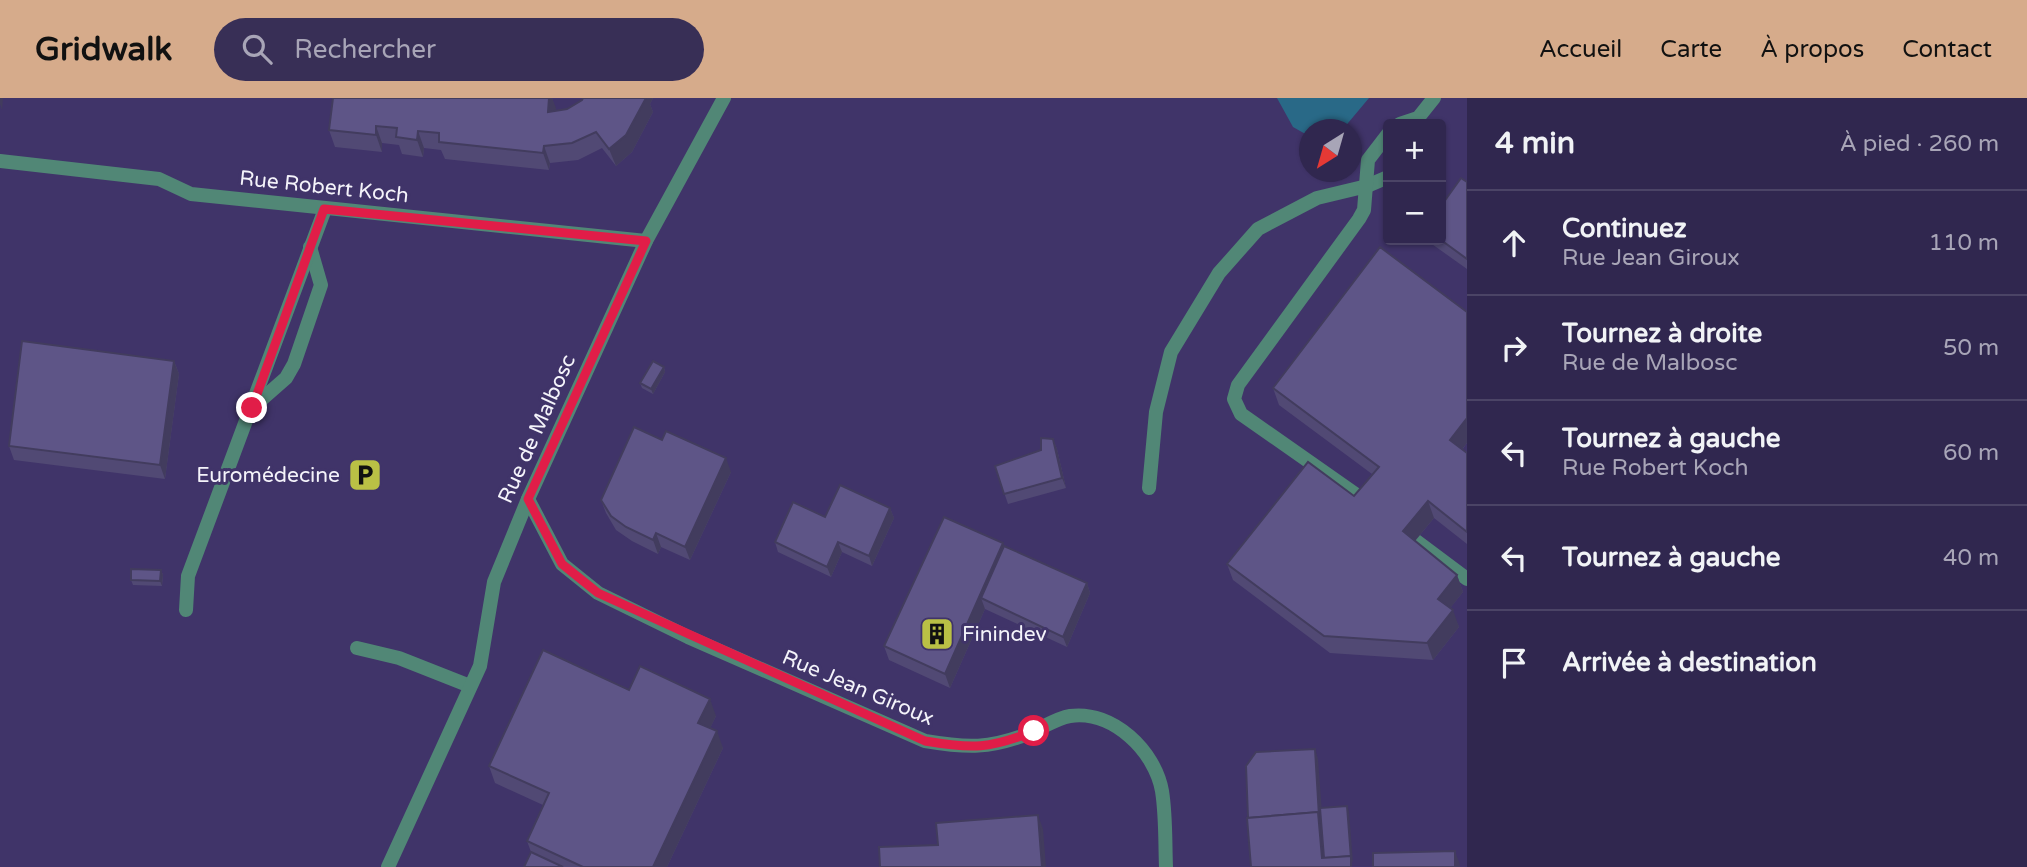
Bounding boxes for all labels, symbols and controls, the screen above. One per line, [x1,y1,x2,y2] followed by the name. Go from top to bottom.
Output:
[214,18,704,81] search box
[35,30,172,69] text: Gridwalk
[238,30,276,68] icon: search
[294,34,436,65] text: Rechercher
[1539,35,1622,64] text: Accueil
[1660,35,1722,64] text: Carte
[1760,35,1864,64] text: À propos
[1902,35,1992,64] text: Contact
[1299,119,1362,182] north arrow
[1383,119,1446,245] map controls
[1383,119,1446,182] button: +
[1495,125,1575,162] text: 4 min
[1840,130,1999,158] text: À pied · 260 m
[238,166,410,208] street label: Rue Robert Koch
[1383,182,1446,245] button: −
[1562,213,1687,244] text: Continuez
[1495,224,1533,262] icon: ahead
[1929,229,1999,257] text: 110 m
[1562,244,1740,272] text: Rue Jean Giroux
[1562,318,1762,349] text: Tournez à droite
[1495,329,1533,367] icon: right
[1943,334,1999,362] text: 50 m
[1562,349,1738,377] text: Rue de Malbosc
[493,351,581,507] street label: Rue de Malbosc
[236,392,267,423] route end
[1562,423,1781,454] text: Tournez à gauche
[1495,434,1533,472] icon: left
[1943,439,1999,467] text: 60 m
[1562,454,1749,482] text: Rue Robert Koch
[346,456,384,494] parking icon: Euromédecine
[196,463,340,488] place label: Euromédecine
[1495,539,1533,577] icon: left
[1562,542,1781,573] text: Tournez à gauche
[1943,544,1999,572] text: 40 m
[918,615,956,653] building icon: Finindev
[962,622,1047,647] place label: Finindev
[1495,644,1533,682] icon: arrive
[778,645,938,731] street label: Rue Jean Giroux
[1562,647,1817,678] text: Arrivée à destination
[1018,715,1049,746] route start

